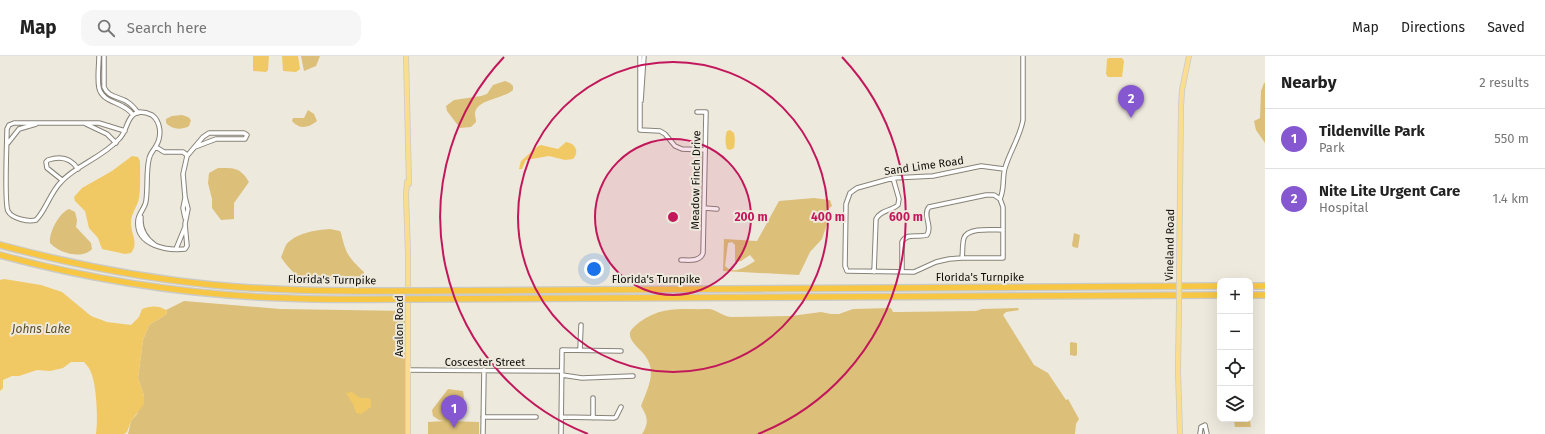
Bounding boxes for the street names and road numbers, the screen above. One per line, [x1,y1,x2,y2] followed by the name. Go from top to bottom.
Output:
[689,130,703,230] street label: Meadow Finch Drive
[883,154,965,178] street label: Sand Lime Road
[1163,209,1177,281] street label: Vineland Road
[936,271,1024,284] street label: Florida's Turnpike
[288,273,376,287] street label: Florida's Turnpike
[612,273,700,286] street label: Florida's Turnpike
[393,295,406,357] street label: Avalon Road
[445,356,525,369] street label: Coscester Street

